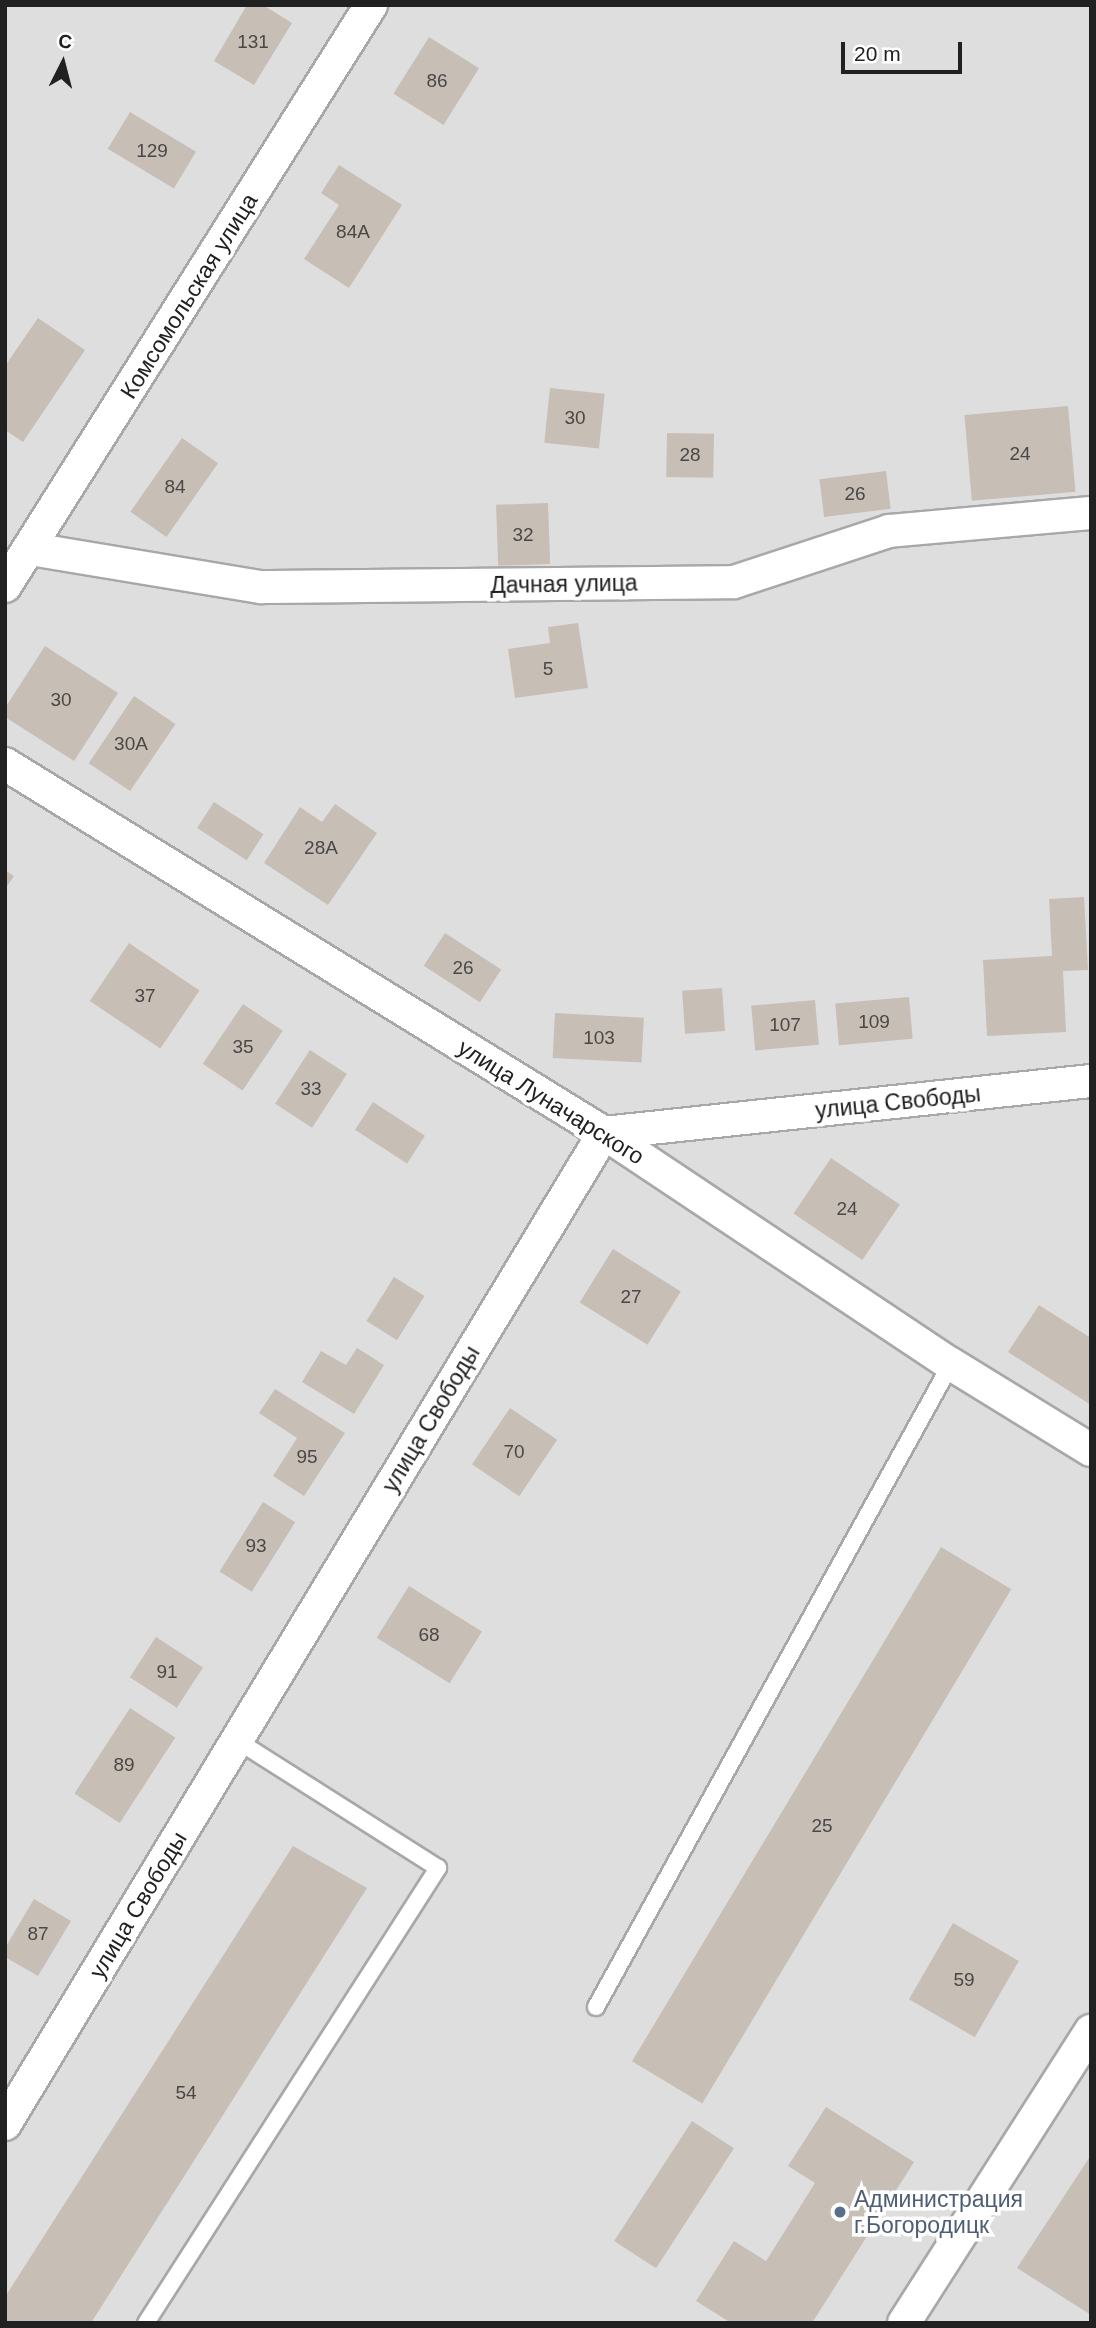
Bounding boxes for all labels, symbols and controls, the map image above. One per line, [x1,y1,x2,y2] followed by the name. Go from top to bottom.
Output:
[28,28,98,98] north arrow
[844,28,965,72] scale bar
[57,30,73,53] text: С
[237,31,269,53] house number: 131
[854,42,901,65] text: 20 m
[426,70,448,92] house number: 86
[136,140,168,162] house number: 129
[115,188,263,404] street label: Комсомольская улица
[336,221,370,243] house number: 84А
[564,407,586,429] house number: 30
[1009,443,1031,465] house number: 24
[679,444,701,466] house number: 28
[164,476,186,498] house number: 84
[844,483,866,505] house number: 26
[512,524,534,546] house number: 32
[490,569,638,599] street label: Дачная улица
[543,658,553,680] house number: 5
[50,689,72,711] house number: 30
[114,733,148,755] house number: 30А
[304,837,338,859] house number: 28А
[452,957,474,979] house number: 26
[134,985,156,1007] house number: 37
[858,1011,890,1033] house number: 109
[769,1014,801,1036] house number: 107
[583,1027,615,1049] house number: 103
[453,1034,649,1170] street label: улица Луначарского
[232,1036,254,1058] house number: 35
[300,1078,322,1100] house number: 33
[814,1080,982,1124] street label: улица Свободы
[836,1198,858,1220] house number: 24
[620,1286,642,1308] house number: 27
[376,1341,486,1497] street label: улица Свободы
[503,1441,525,1463] house number: 70
[296,1446,318,1468] house number: 95
[245,1535,267,1557] house number: 93
[418,1624,440,1646] house number: 68
[156,1661,178,1683] house number: 91
[113,1754,135,1776] house number: 89
[811,1815,833,1837] house number: 25
[83,1827,193,1983] street label: улица Свободы
[27,1923,49,1945] house number: 87
[953,1969,975,1991] house number: 59
[175,2082,197,2104] house number: 54
[854,2185,1023,2239] place label: Администрация г.Богородицк
[832,2204,848,2220] marker: Администрация г.Богородицк

